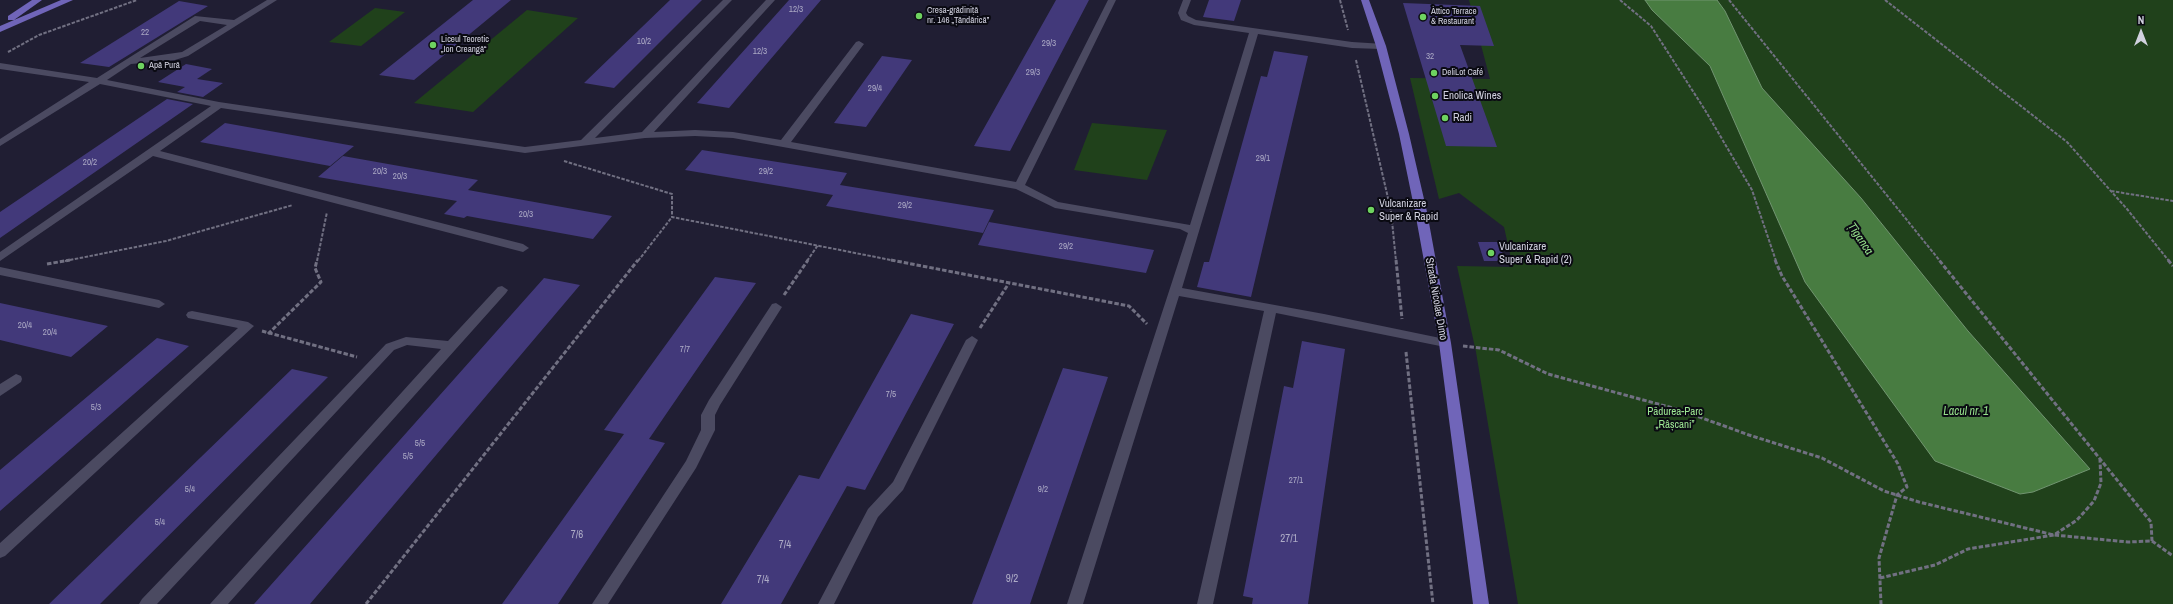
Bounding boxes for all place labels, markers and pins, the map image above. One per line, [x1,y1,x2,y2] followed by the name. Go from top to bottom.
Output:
[927,6,989,27] place label: Creșa-grădiniță nr. 146 „Țăndărică”
[1431,7,1477,28] place label: Àttico Terrace & Restaurant
[914,11,924,21] marker: Creșa-grădiniță nr. 146 „Țăndărică”
[1418,12,1428,22] marker: Àttico Terrace & Restaurant
[441,35,489,56] place label: Liceul Teoretic „Ion Creangă“
[428,40,438,50] marker: Liceul Teoretic „Ion Creangă“
[136,61,146,71] marker: Apă Pură
[149,61,180,71] place label: Apă Pură
[1429,68,1439,78] marker: DeliLot Café
[1442,68,1483,78] place label: DeliLot Café
[1443,89,1501,103] place label: Enolica Wines
[1430,91,1440,101] marker: Enolica Wines
[1453,111,1472,125] place label: Radi
[1440,113,1450,123] marker: Radi
[1379,197,1438,223] place label: Vulcanizare Super & Rapid
[1366,205,1376,215] marker: Vulcanizare Super & Rapid
[1499,240,1572,266] place label: Vulcanizare Super & Rapid (2)
[1486,248,1496,258] marker: Vulcanizare Super & Rapid (2)

